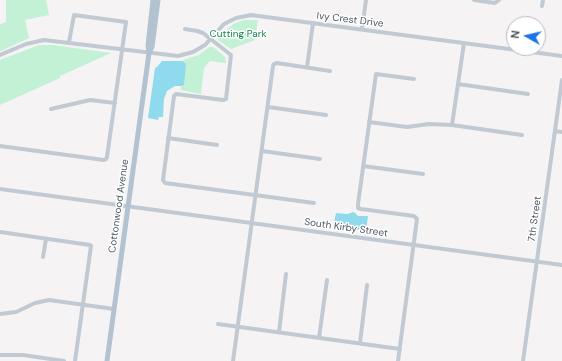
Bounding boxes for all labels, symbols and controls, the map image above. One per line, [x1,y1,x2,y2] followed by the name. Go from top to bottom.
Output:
[316,10,384,30] street label: Ivy Crest Drive
[506,16,546,56] north arrow
[210,28,266,40] park label: Cutting Park
[508,30,523,39] text: N
[106,158,132,254] street label: Cottonwood Avenue
[526,195,544,243] street label: 7th Street
[303,216,389,240] street label: South Kirby Street

